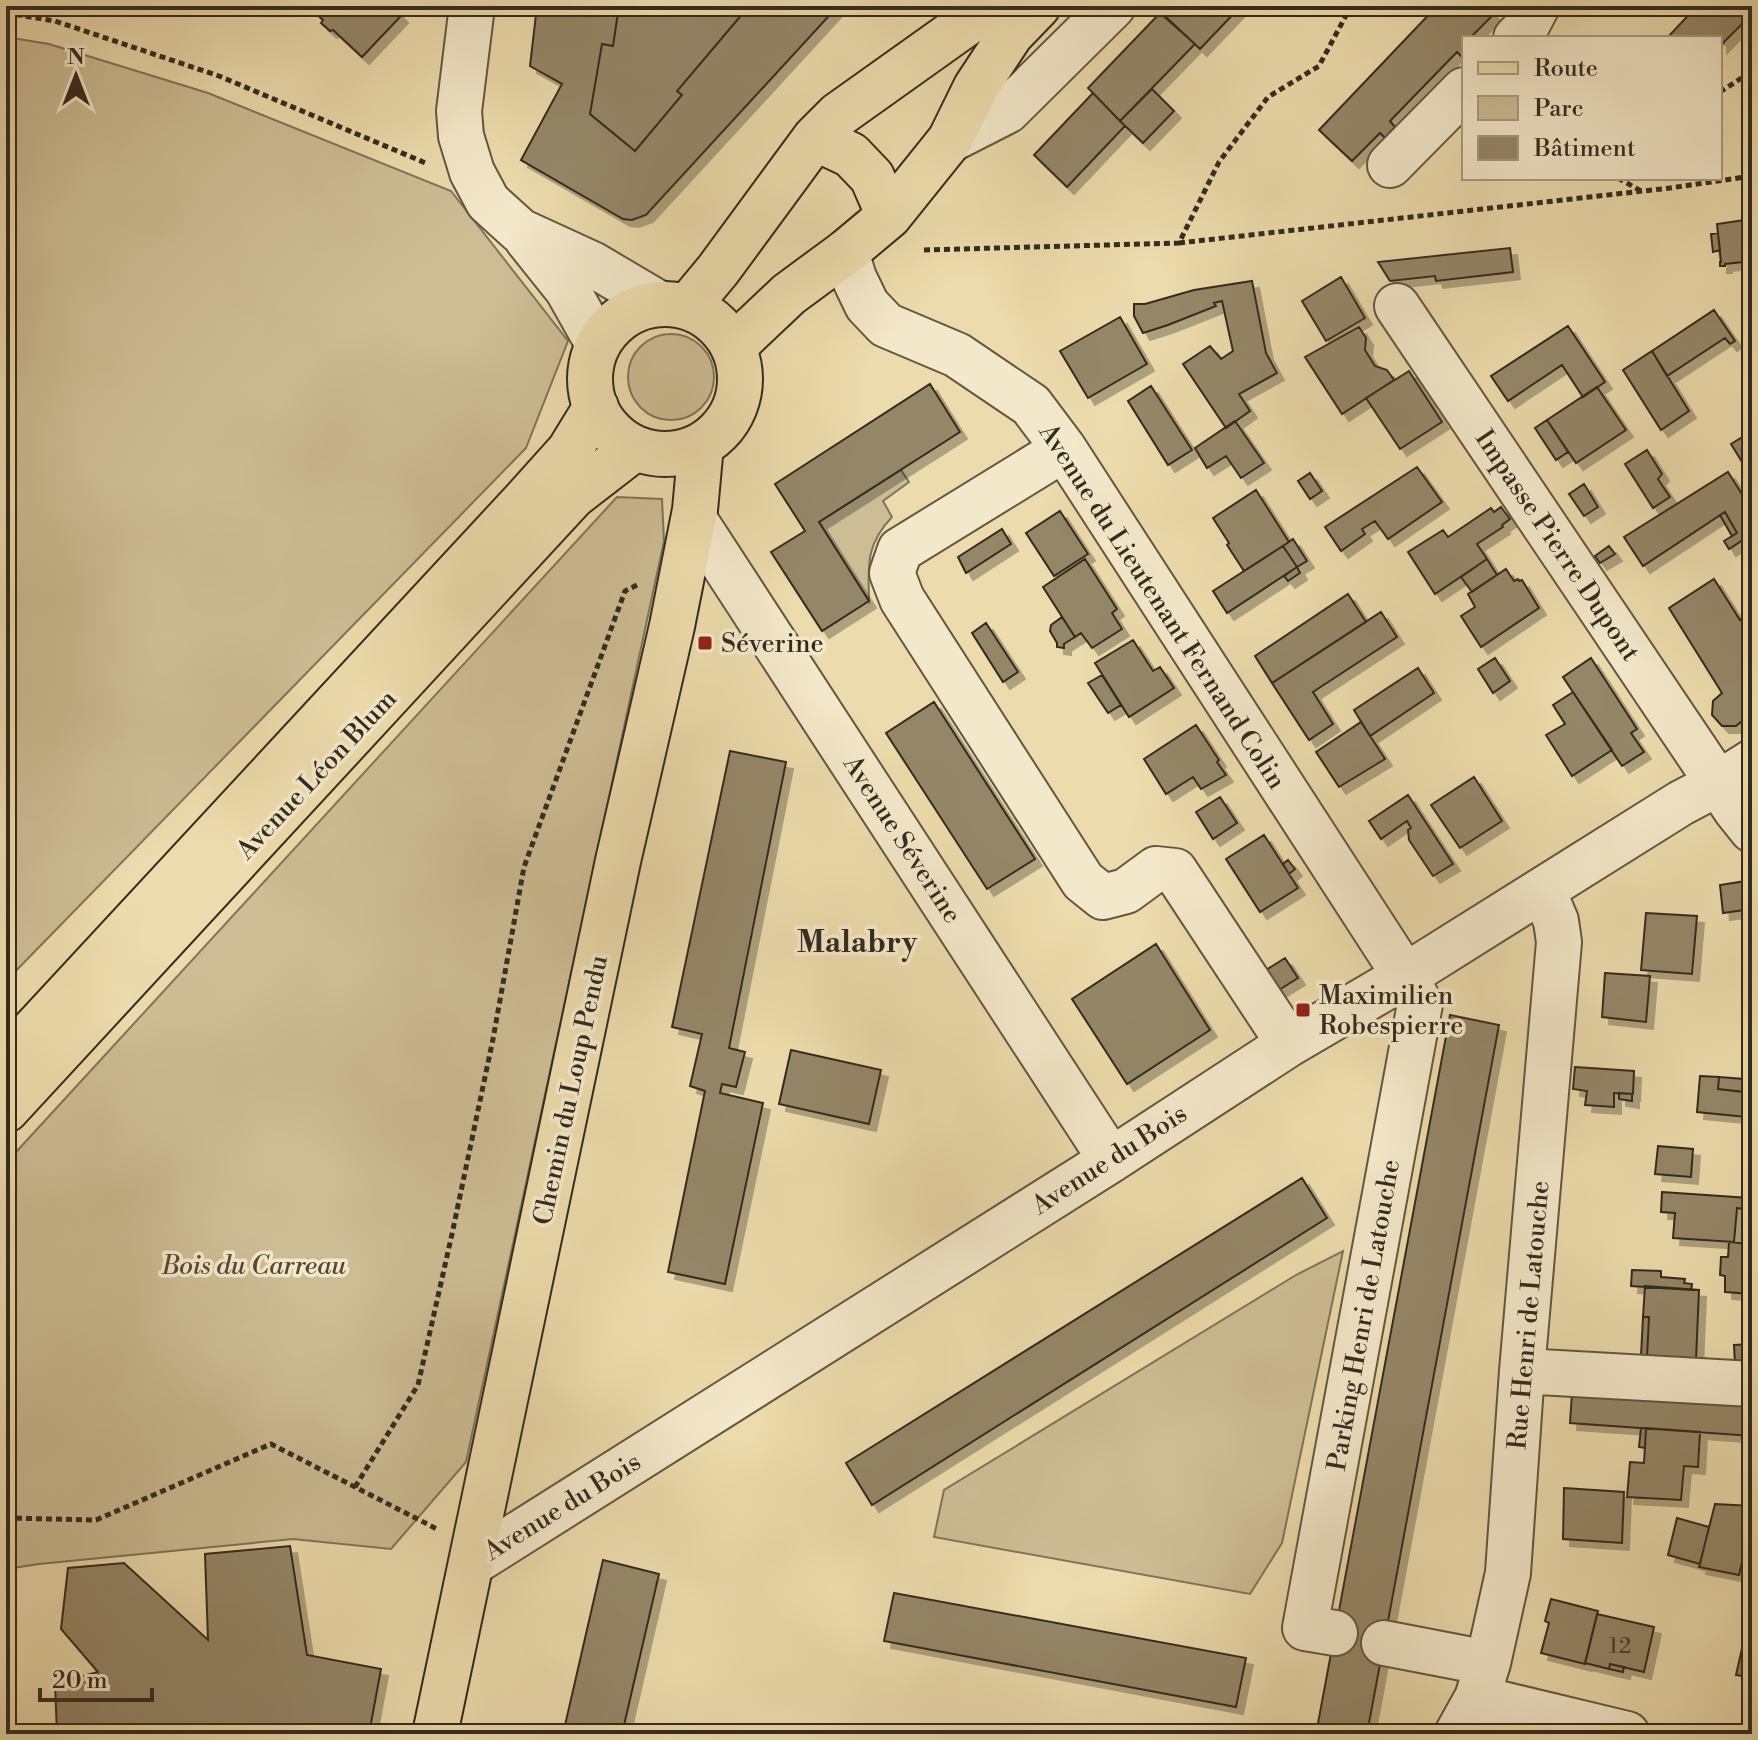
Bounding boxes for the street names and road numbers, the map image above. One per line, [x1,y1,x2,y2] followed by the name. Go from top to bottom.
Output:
[1031,417,1292,795] street label: Avenue du Lieutenant Fernand Colin
[1468,424,1647,667] street label: Impasse Pierre Dupont
[229,683,404,867] street label: Avenue Léon Blum
[835,749,968,929] street label: Avenue Séverine
[527,952,615,1228] street label: Chemin du Loup Pendu
[1025,1098,1193,1223] street label: Avenue du Bois
[1321,1157,1407,1473] street label: Parking Henri de Latouche
[1501,1179,1557,1451] street label: Rue Henri de Latouche
[477,1446,647,1568] street label: Avenue du Bois

